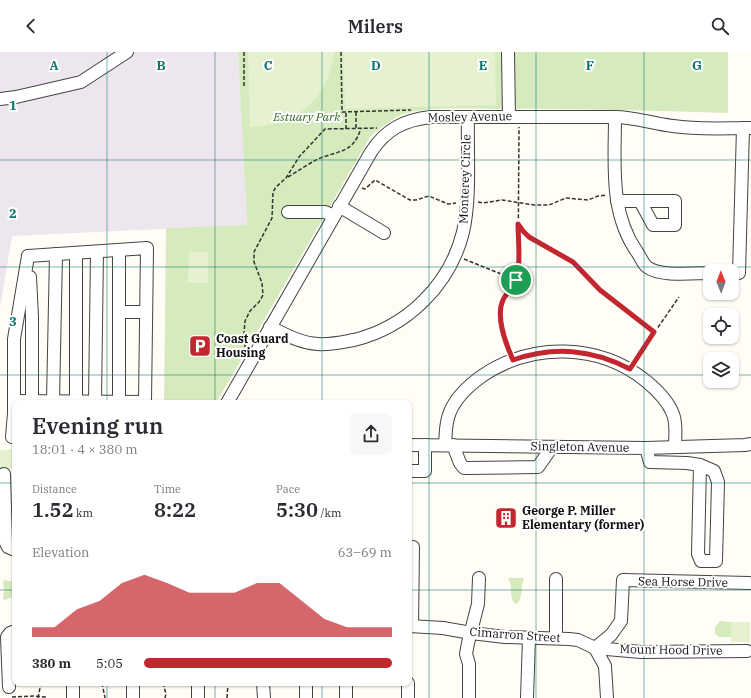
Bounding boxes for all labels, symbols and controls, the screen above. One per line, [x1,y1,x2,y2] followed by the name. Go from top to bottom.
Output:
[20,15,42,37] icon: back
[348,15,403,38] text: Milers
[709,15,731,37] icon: search
[49,57,59,74] text: A
[156,57,166,74] text: B
[264,57,273,74] text: C
[371,57,381,74] text: D
[479,57,487,74] text: E
[586,57,594,74] text: F
[692,57,702,74] text: G
[9,97,17,114] text: 1
[428,108,512,125] street label: Mosley Avenue
[272,109,341,124] park label: Estuary Park
[455,134,474,224] street label: Monterey Circle
[9,205,17,222] text: 2
[499,263,533,297] pin
[703,264,739,300] north arrow
[703,264,739,388] map controls
[505,269,527,291] icon: arrive
[703,308,739,344] button: locate
[9,313,17,330] text: 3
[216,331,289,360] place label: Coast Guard Housing
[187,333,213,359] parking icon: Coast Guard Housing
[703,352,739,388] button: layers
[32,411,163,440] text: Evening run
[350,413,392,455] button: share
[531,438,629,455] street label: Singleton Avenue
[32,441,138,458] text: 18:01 · 4 × 380 m
[32,482,77,496] text: Distance
[154,482,181,496] text: Time
[276,482,300,496] text: Pace
[32,496,74,523] text: 1.52
[154,496,196,523] text: 8:22
[276,496,318,523] text: 5:30
[522,503,644,532] place label: George P. Miller Elementary (former)
[493,505,519,531] building icon: George P. Miller Elementary (former)
[74,506,93,520] text: km
[318,506,341,520] text: /km
[32,544,89,561] text: Elevation
[338,544,392,561] text: 63–69 m
[638,573,728,590] street label: Sea Horse Drive
[469,624,561,645] street label: Cimarron Street
[619,641,723,658] street label: Mount Hood Drive
[32,655,71,672] text: 380 m
[96,655,123,672] text: 5:05

